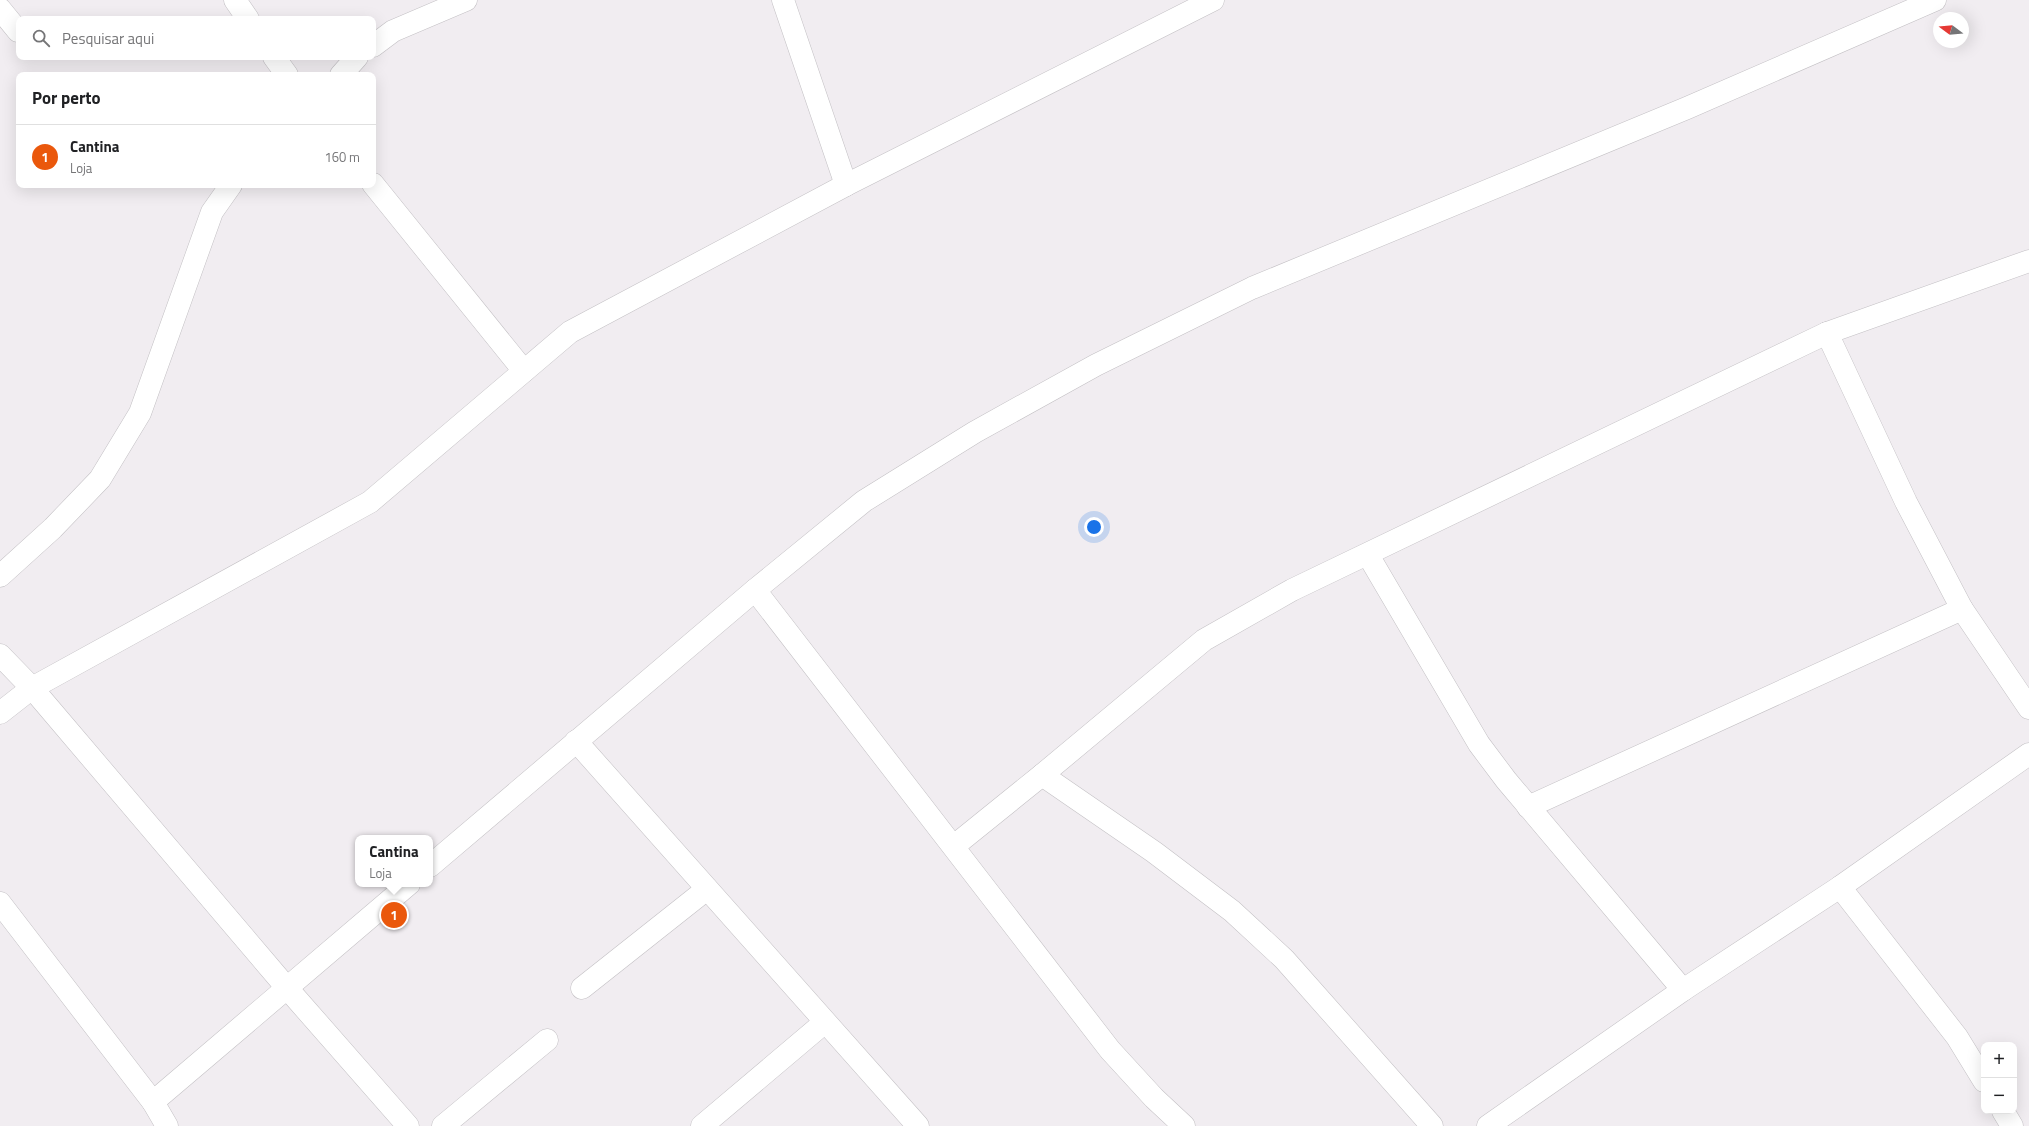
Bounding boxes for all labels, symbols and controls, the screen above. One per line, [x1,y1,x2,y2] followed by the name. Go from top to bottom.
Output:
[1933,12,1969,48] north arrow
[16,16,376,60] search box
[30,27,52,49] icon: search
[62,27,154,50] text: Pesquisar aqui
[32,85,101,111] text: Por perto
[70,135,119,158] text: Cantina
[41,147,49,167] text: 1
[324,147,360,167] text: 160 m
[70,158,92,178] text: Loja
[1084,517,1104,537] your location
[355,835,433,887] popup
[369,840,419,863] text: Cantina
[369,863,392,883] text: Loja
[381,900,407,930] pin: 1
[1981,1042,2017,1114] map controls
[1981,1042,2017,1078] button: +
[1981,1078,2017,1114] button: −

